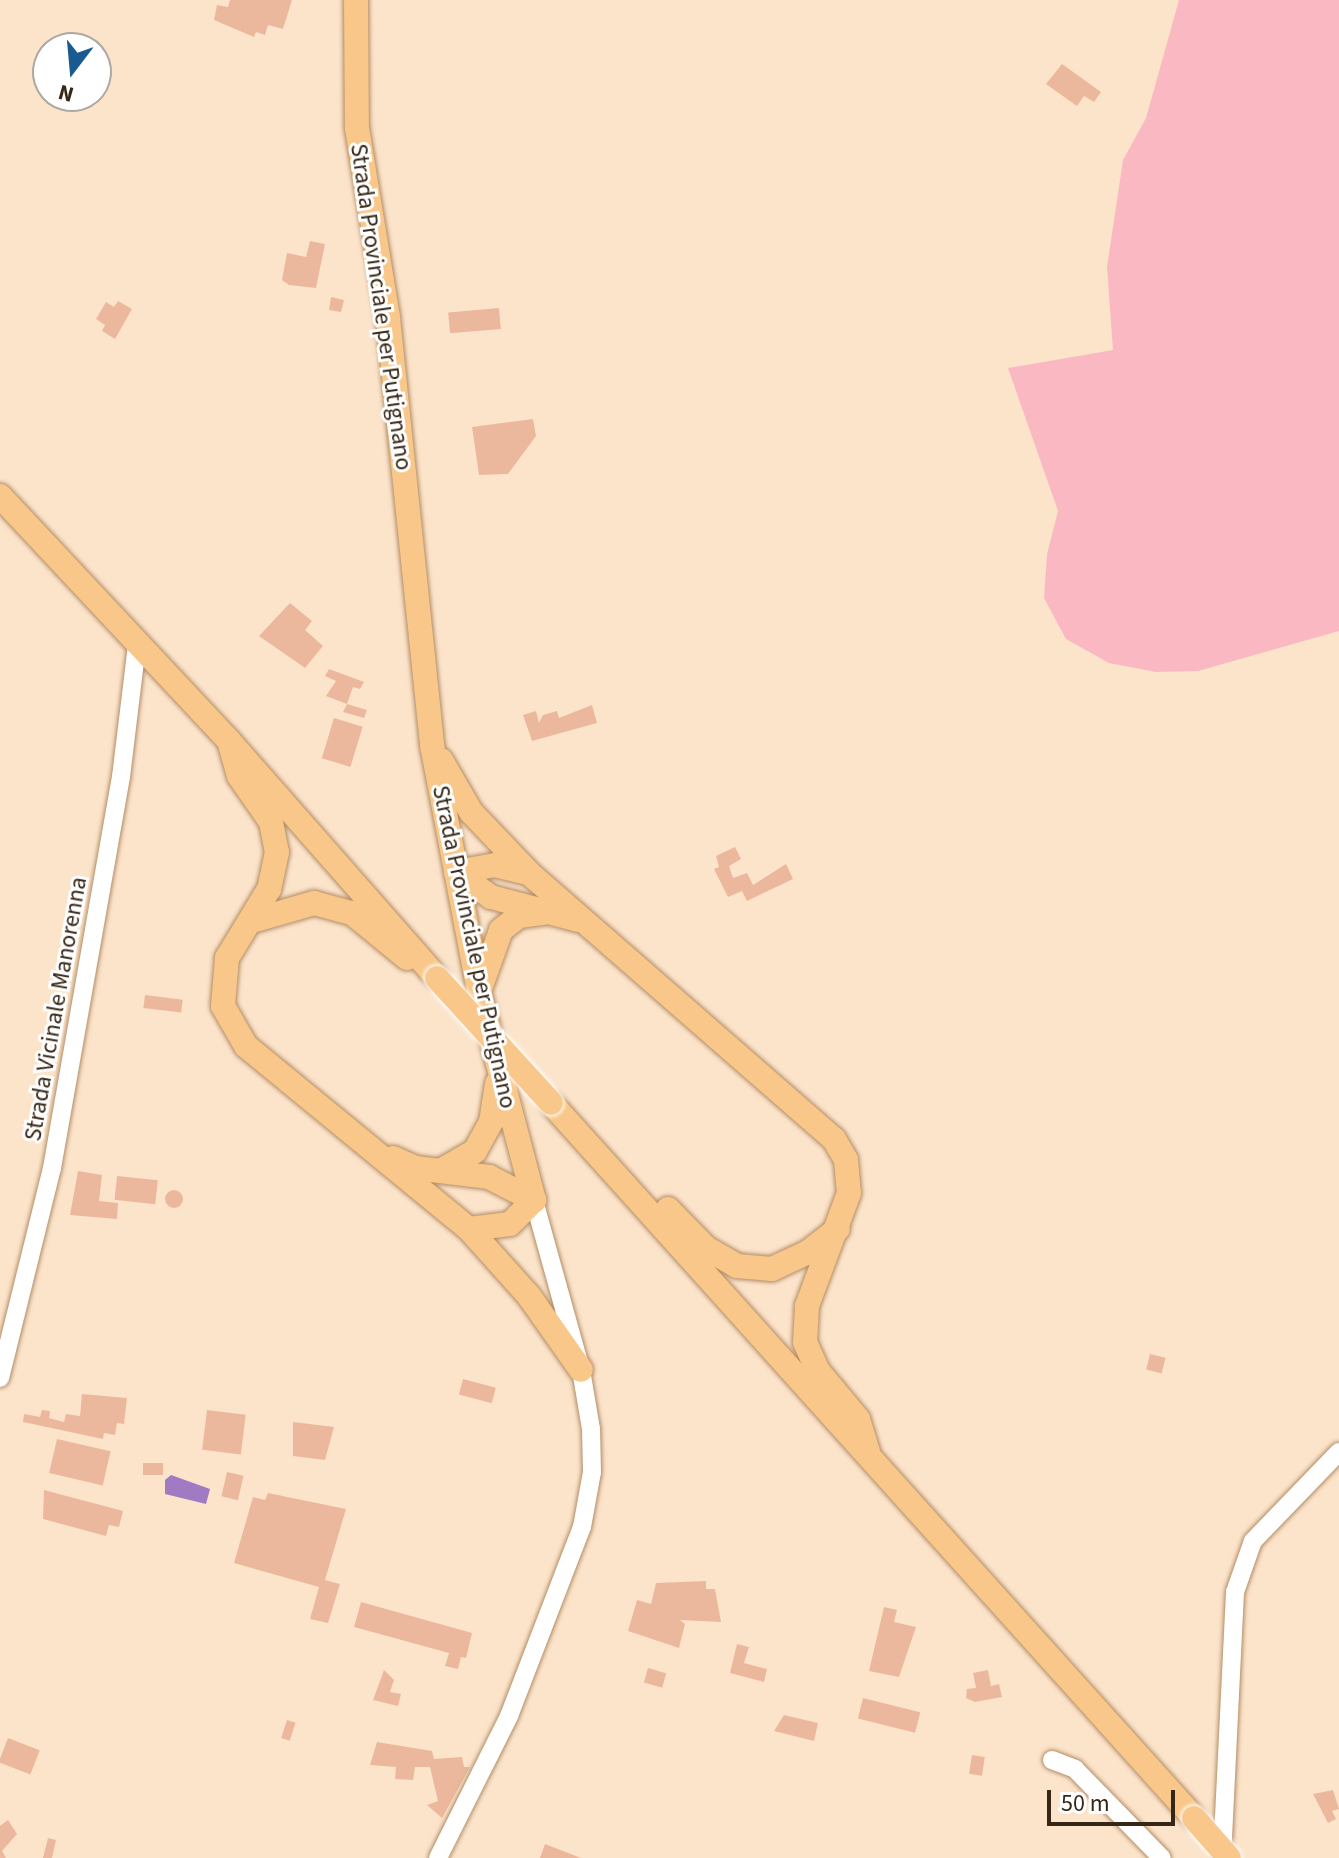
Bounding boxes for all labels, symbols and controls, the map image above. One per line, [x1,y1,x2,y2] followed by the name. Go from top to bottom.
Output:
[32,32,112,112] north arrow
[54,76,77,111] text: N
[344,142,418,472] street label: Strada Provinciale per Putignano
[426,783,522,1111] street label: Strada Provinciale per Putignano
[19,875,93,1143] street label: Strada Vicinale Manorenna
[1051,1774,1179,1824] scale bar
[1061,1786,1110,1821] text: 50 m

